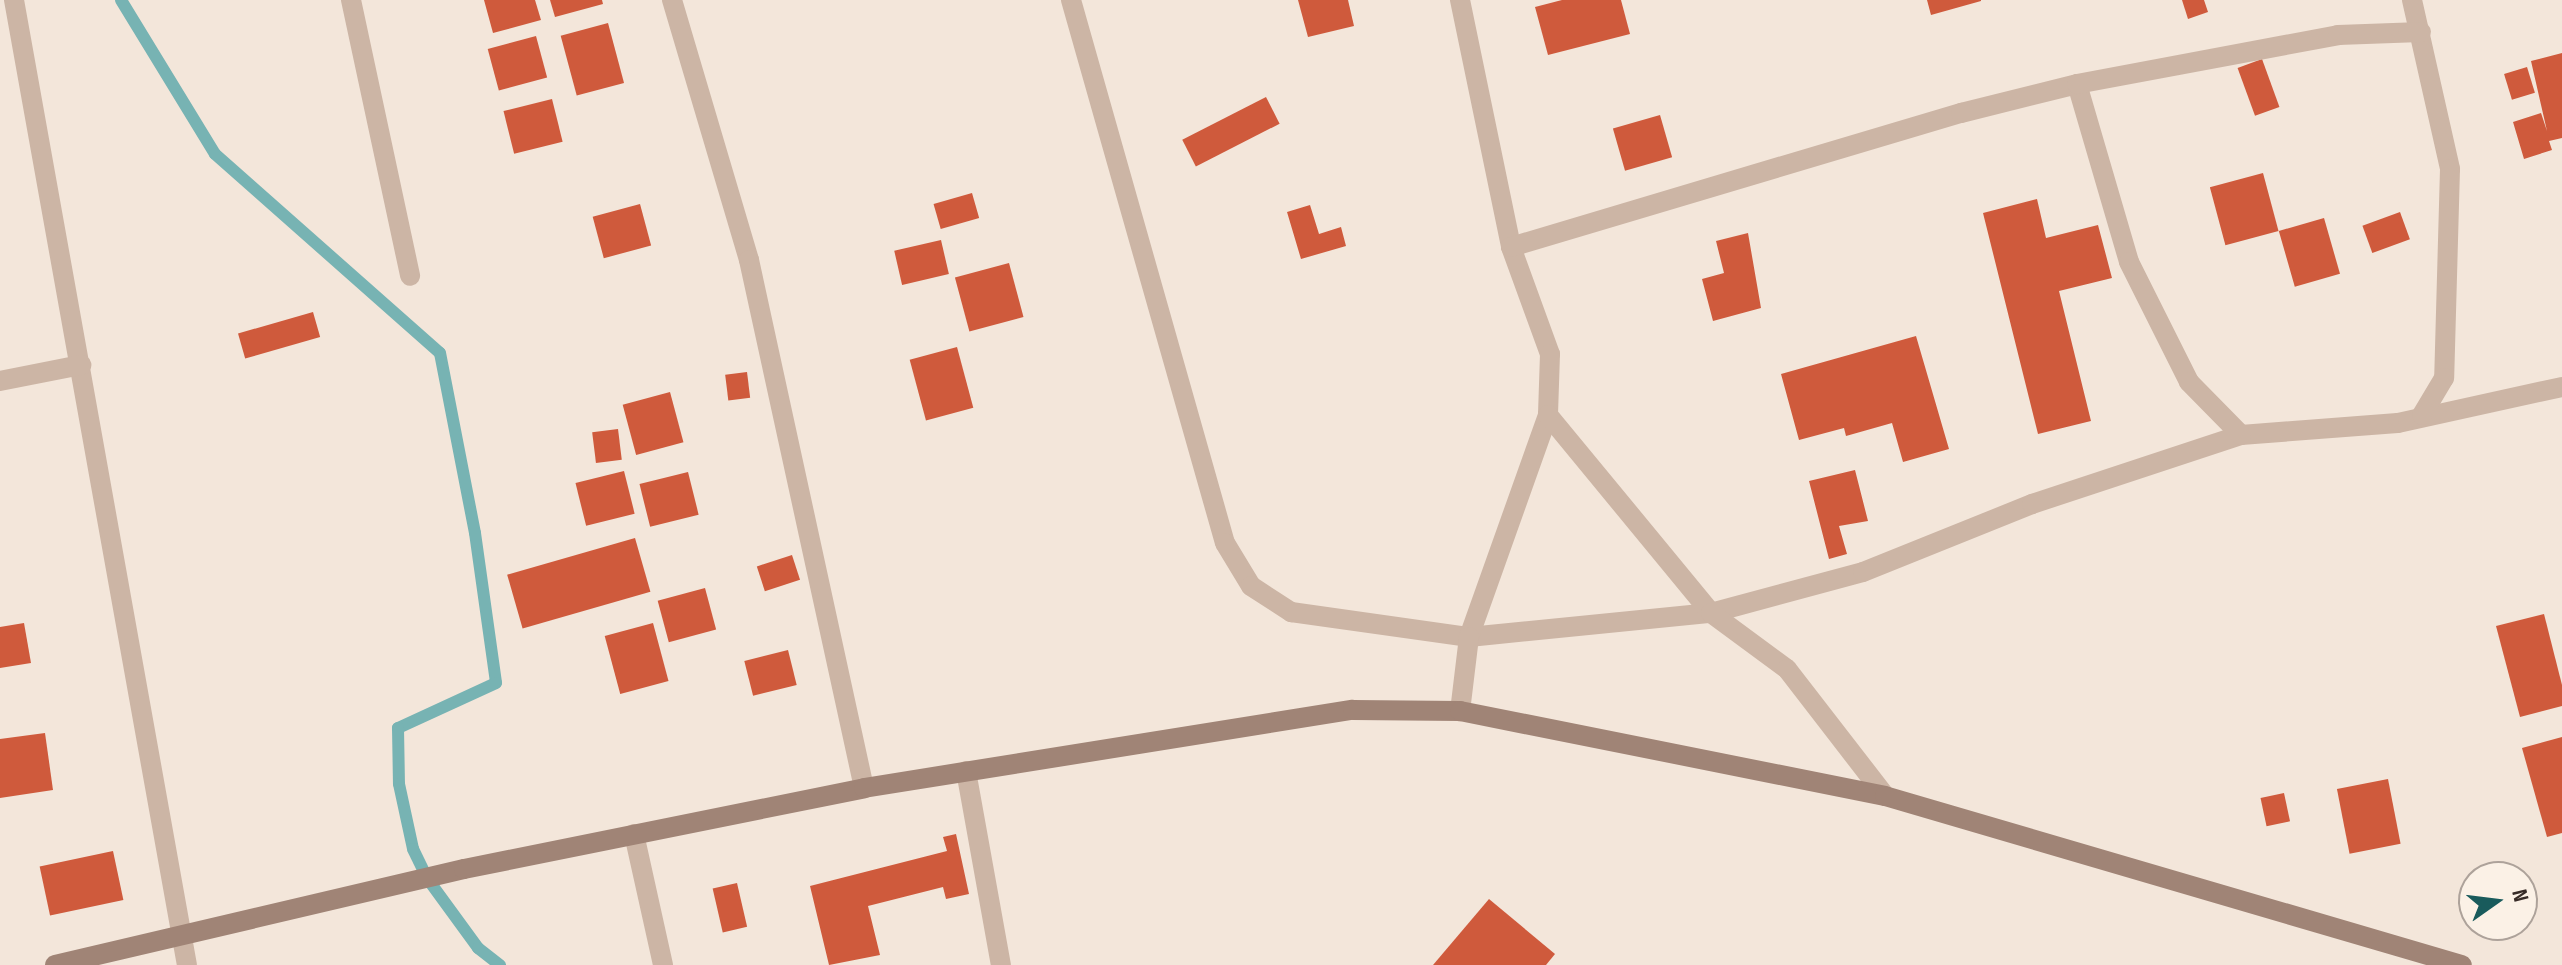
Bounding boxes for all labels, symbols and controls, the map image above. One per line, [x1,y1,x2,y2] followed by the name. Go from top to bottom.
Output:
[2458,861,2538,941] north arrow
[2505,887,2534,905] text: N

